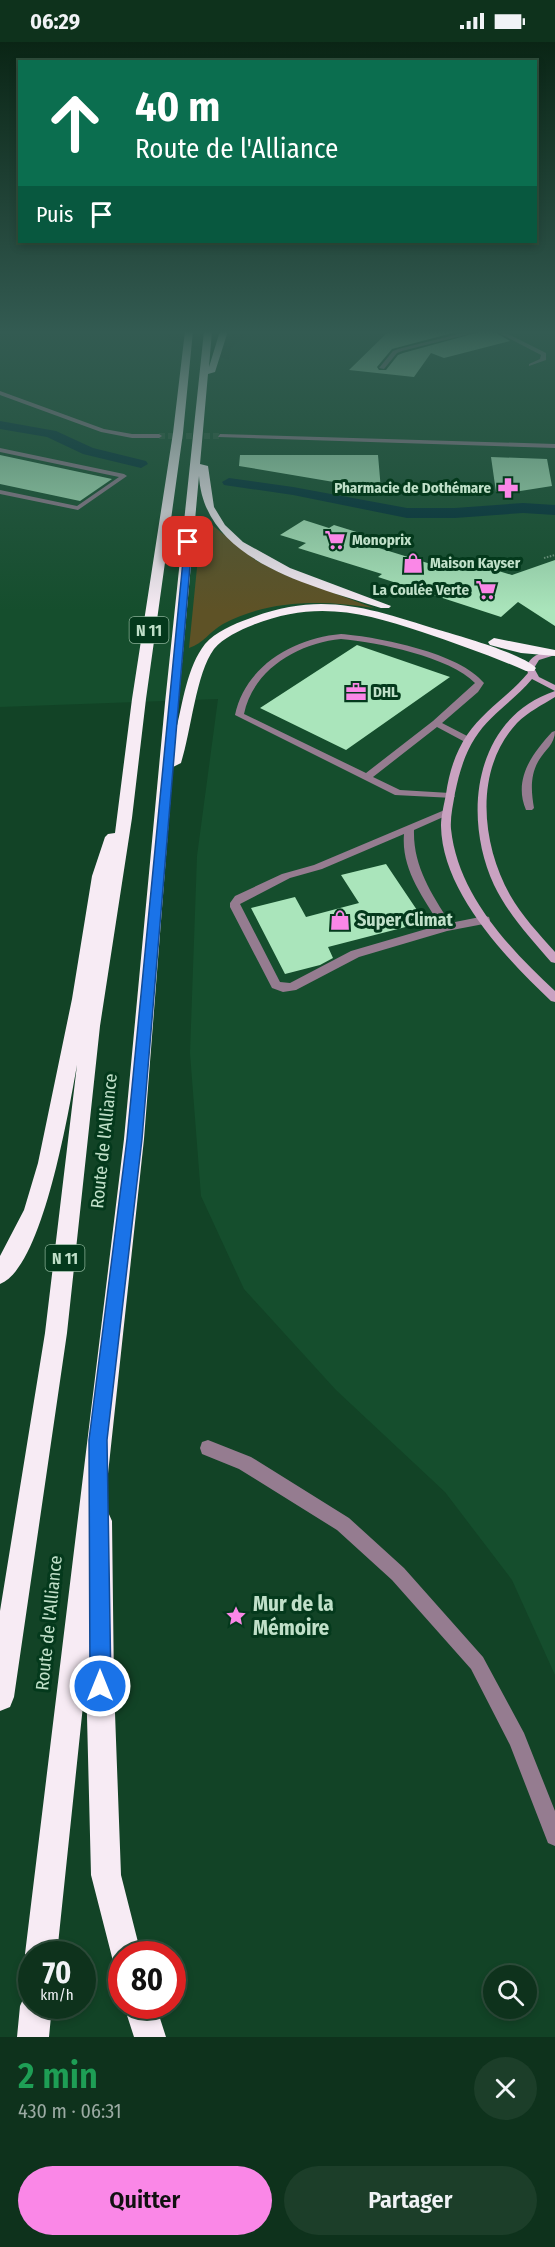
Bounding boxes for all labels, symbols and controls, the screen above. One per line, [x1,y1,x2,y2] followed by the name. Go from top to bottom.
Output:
[30,8,80,35] text: 06:29
[135,82,220,132] text: 40 m
[36,84,114,162] icon: ahead
[135,133,338,165] text: Route de l'Alliance
[85,198,118,231] icon: arrive
[36,201,73,228] text: Puis
[496,476,520,500] pharmacy icon: Pharmacie de Dothémare
[334,479,491,497] place label: Pharmacie de Dothémare
[162,516,213,567] pin
[171,525,204,558] icon: arrive
[323,528,347,552] supermarket icon: Monoprix
[352,531,412,549] place label: Monoprix
[401,551,425,575] shop icon: Maison Kayser
[430,554,521,572] place label: Maison Kayser
[474,578,498,602] supermarket icon: La Coulée Verte
[373,581,469,599] place label: La Coulée Verte
[130,617,168,643] road number: N 11
[344,680,368,704] office icon: DHL
[373,683,398,701] place label: DHL
[328,908,352,932] shop icon: Super Climat
[357,909,453,931] place label: Super Climat
[86,1072,122,1210] street label: Route de l'Alliance
[46,1245,84,1271] road number: N 11
[31,1554,67,1692] street label: Route de l'Alliance
[253,1591,334,1641] place label: Mur de la Mémoire
[224,1604,248,1628] place icon: Mur de la Mémoire
[68,1654,132,1718] position arrow
[108,1941,186,2019] speed limit sign: 80
[43,1955,71,1991] text: 70
[483,1965,537,2019] map controls
[483,1965,537,2019] button: search
[40,1986,74,2004] text: km/h
[18,2054,98,2098] text: 2 min
[474,2057,537,2120] button: close
[18,2099,122,2123] text: 430 m · 06:31
[18,2166,272,2235] button: Quitter
[284,2166,537,2235] button: Partager

